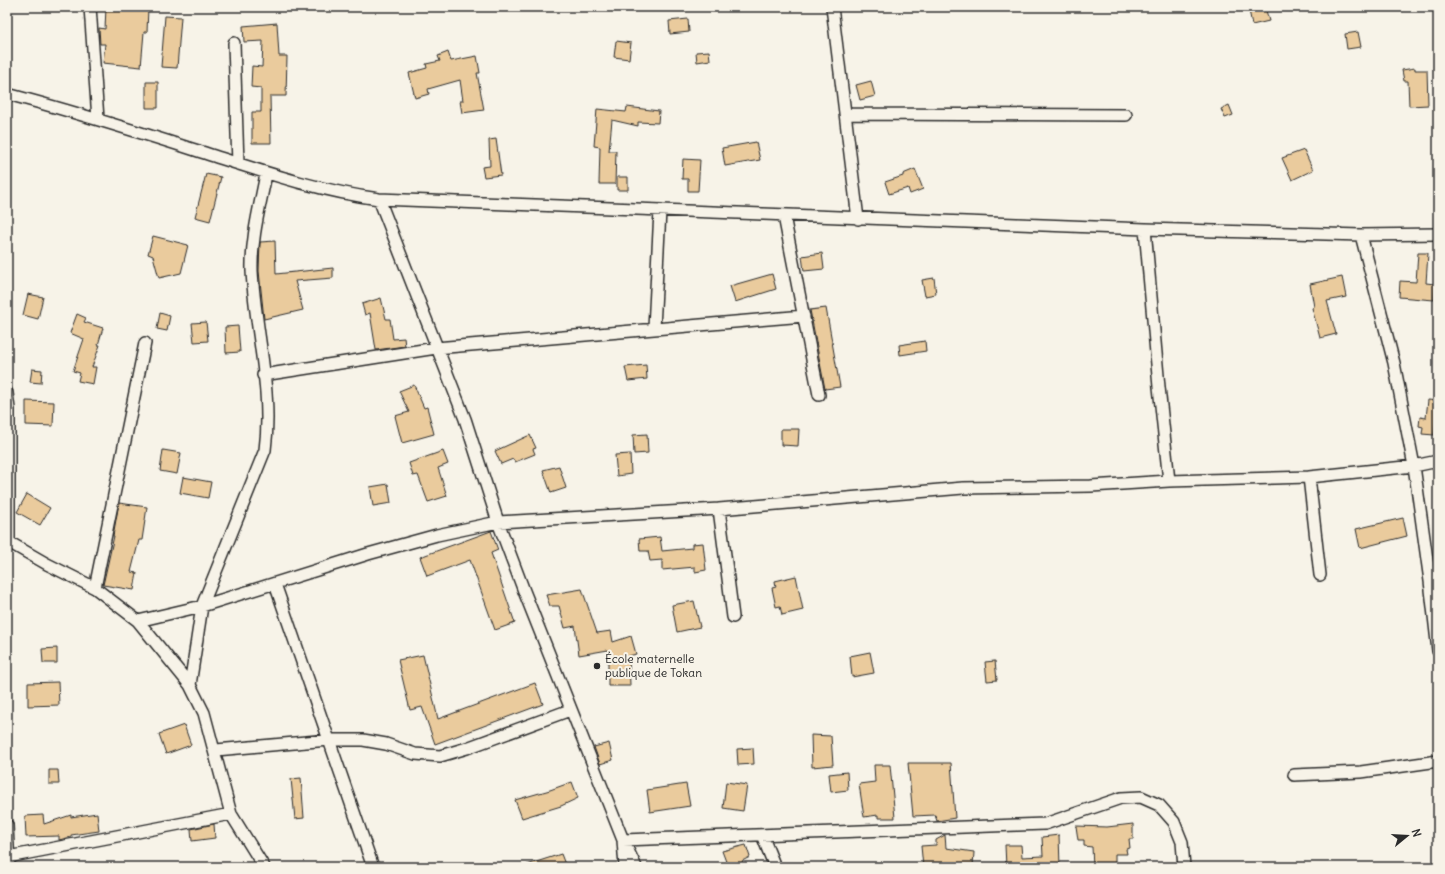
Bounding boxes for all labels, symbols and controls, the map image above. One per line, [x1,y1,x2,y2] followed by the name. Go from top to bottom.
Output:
[605,651,702,680] place label: École maternelle publique de Tokan
[592,661,602,671] marker: École maternelle publique de Tokan
[1387,816,1427,856] north arrow
[1409,827,1424,839] text: N

